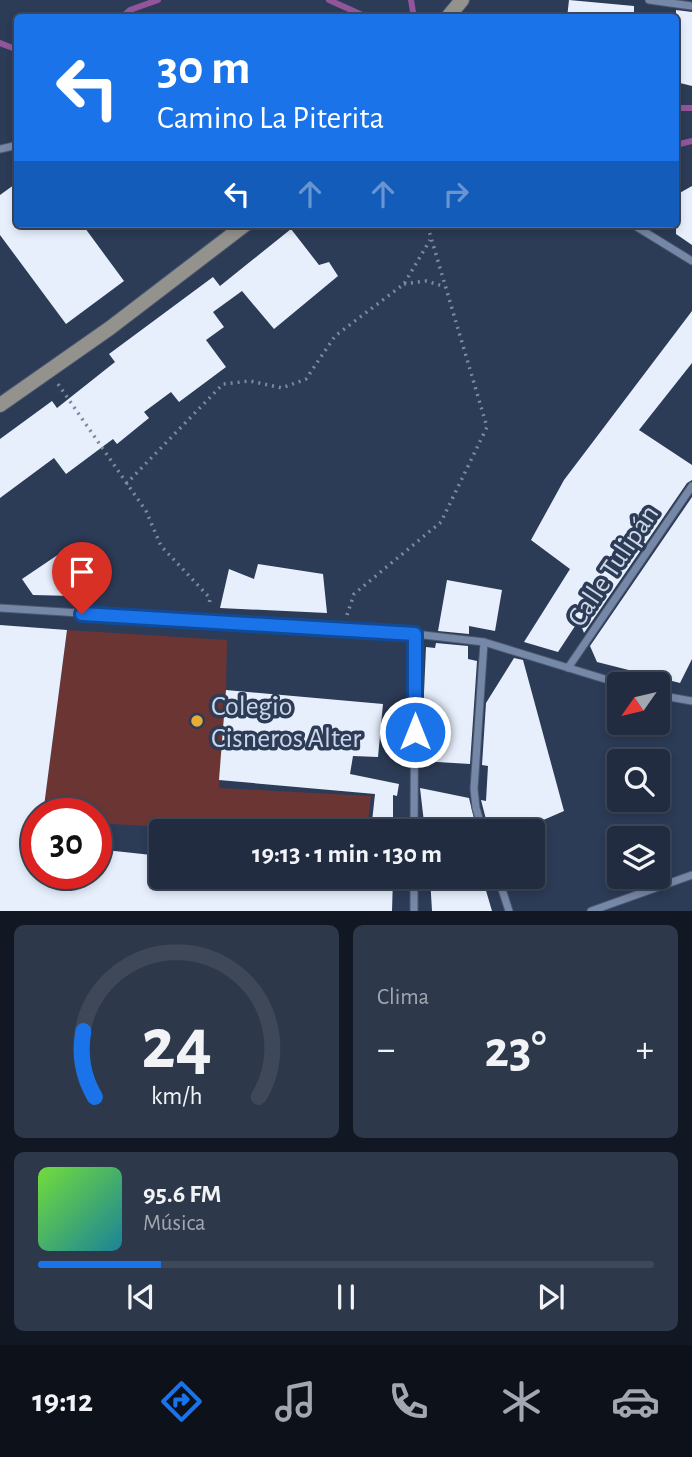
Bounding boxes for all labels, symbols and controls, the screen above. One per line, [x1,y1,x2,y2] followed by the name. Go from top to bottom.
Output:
[42,42,133,133] icon: left
[157,44,251,93] text: 30 m
[157,102,384,134] text: Camino La Piterita
[218,175,256,213] icon: left
[291,175,329,213] icon: ahead
[364,175,402,213] icon: ahead
[437,175,475,213] icon: right
[563,500,664,632] street label: Calle Tulipán
[52,542,112,614] pin
[63,553,101,591] icon: arrive
[607,672,670,735] north arrow
[607,672,670,889] map controls
[211,693,361,753] place label: Colegio Cisneros Alter
[378,695,452,769] position arrow
[189,713,205,729] marker: Colegio Cisneros Alter
[607,749,670,812] button: search
[21,798,112,889] speed limit sign: 30
[607,826,670,889] button: layers
[252,841,442,867] text: 19:13 · 1 min · 130 m
[377,986,429,1009] text: Clima
[141,1010,212,1083] text: 24
[484,1024,547,1076] text: 23°
[377,1031,395,1069] text: −
[636,1031,654,1069] text: +
[151,1084,202,1109] text: km/h
[143,1181,222,1207] text: 95.6 FM
[143,1212,206,1235] text: Música
[122,1278,160,1316] icon: previous
[327,1278,365,1316] icon: pause
[532,1278,570,1316] icon: next
[157,1377,206,1426] icon: directions
[271,1377,320,1426] icon: music
[384,1377,433,1426] icon: phone
[497,1377,546,1426] icon: climate
[611,1377,660,1426] icon: car
[32,1385,93,1417] text: 19:12

